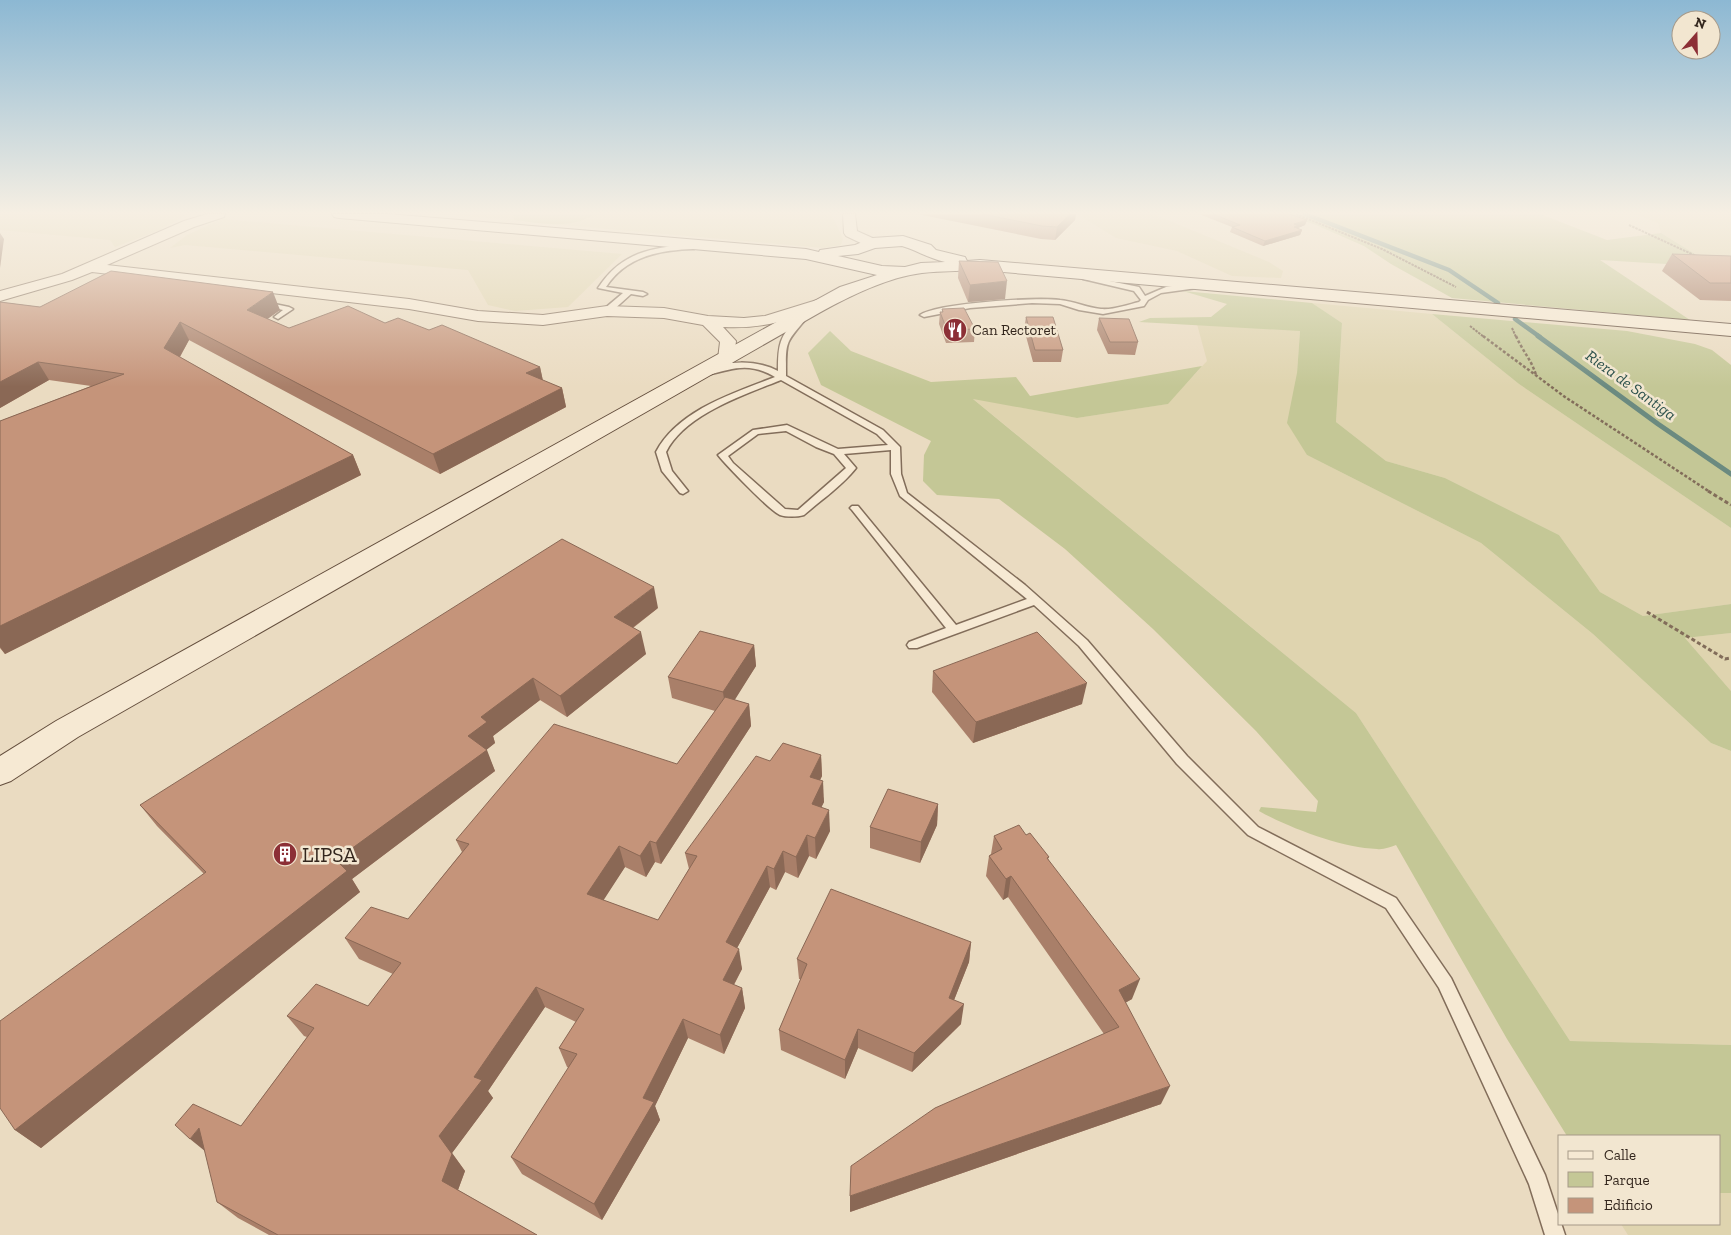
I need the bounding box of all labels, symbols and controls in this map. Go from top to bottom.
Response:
north arrow [1671,10,1721,60]
text: N [1692,13,1709,33]
restaurant icon: Can Rectoret [942,317,968,343]
place label: Can Rectoret [972,321,1057,339]
water label: Riera de Santiga [1582,346,1680,424]
building icon: LIPSA [272,841,298,867]
place label: LIPSA [302,842,357,867]
legend [1558,1135,1721,1225]
text: Calle [1604,1146,1636,1164]
text: Parque [1604,1171,1650,1189]
text: Edificio [1604,1196,1653,1214]

